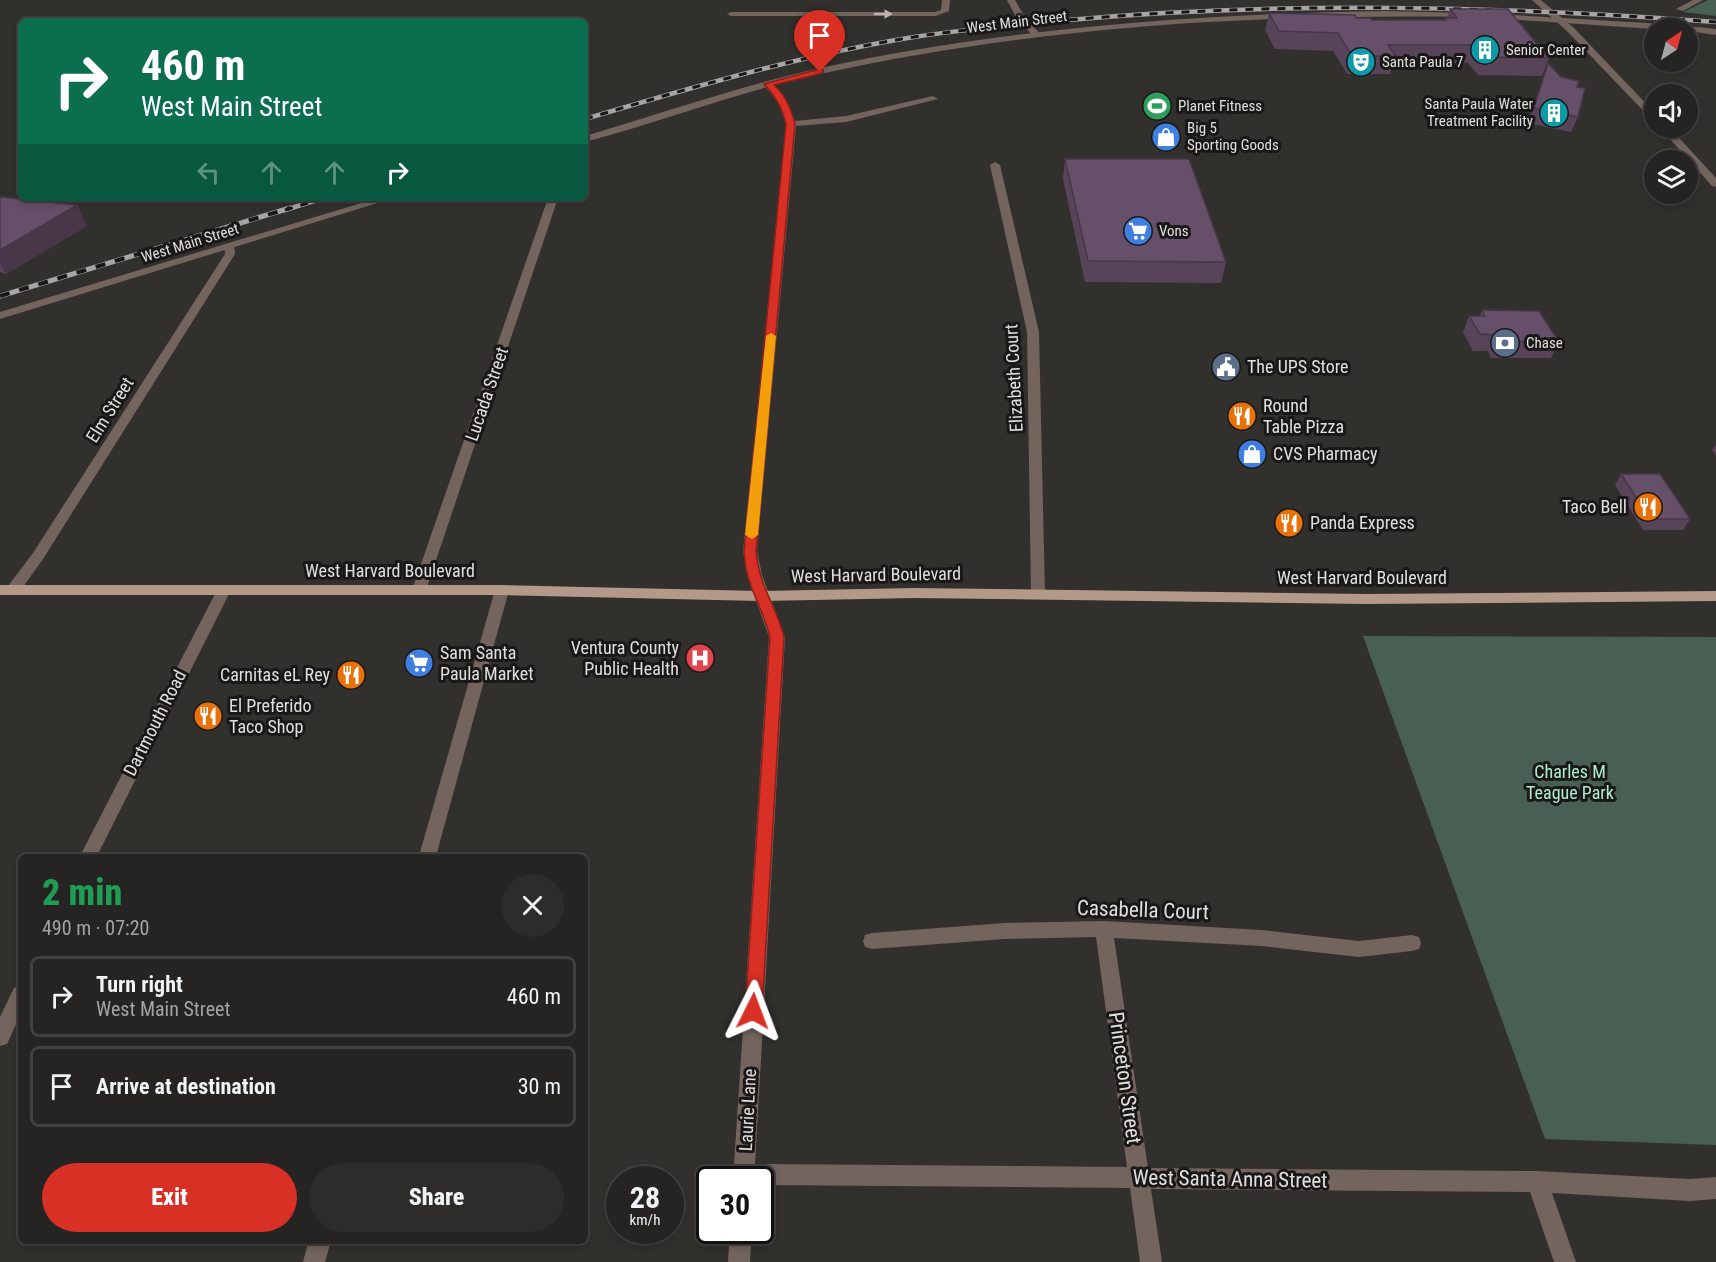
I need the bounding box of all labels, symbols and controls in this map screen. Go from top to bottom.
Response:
street label: West Main Street [966,7,1068,37]
one-way arrow [874,9,893,19]
pin [794,10,845,72]
north arrow [1644,18,1698,72]
map controls [1644,18,1698,204]
icon: arrive [803,19,836,52]
building icon: Senior Center [1469,34,1501,66]
text: 460 m [141,41,246,90]
place label: Senior Center [1506,41,1586,59]
icon: right [42,42,120,120]
theatre icon: Santa Paula 7 [1345,46,1377,78]
place label: Santa Paula 7 [1382,53,1463,71]
button: sound [1644,84,1698,138]
sports icon: Planet Fitness [1141,90,1173,122]
text: West Main Street [141,91,322,123]
place label: Santa Paula Water Treatment Facility [1425,95,1533,130]
place label: Planet Fitness [1178,97,1262,115]
building icon: Santa Paula Water Treatment Facility [1538,97,1570,129]
place label: Big 5 Sporting Goods [1187,119,1279,154]
shop icon: Big 5 Sporting Goods [1150,121,1182,153]
button: layers [1644,150,1698,204]
icon: left [192,156,225,189]
icon: ahead [255,156,288,189]
icon: ahead [318,156,351,189]
icon: right [381,156,414,189]
supermarket icon: Vons [1122,215,1154,247]
street label: West Main Street [139,220,241,266]
place label: Vons [1159,222,1189,240]
street label: Elizabeth Court [1000,323,1027,433]
bank icon: Chase [1489,327,1521,359]
place label: Chase [1526,334,1563,352]
street label: Lucada Street [461,344,512,443]
public building icon: The UPS Store [1210,351,1242,383]
place label: The UPS Store [1247,356,1348,377]
street label: Elm Street [81,373,138,446]
place label: Round Table Pizza [1263,395,1344,437]
restaurant icon: Round Table Pizza [1226,400,1258,432]
shop icon: CVS Pharmacy [1236,438,1268,470]
place label: CVS Pharmacy [1273,443,1378,464]
restaurant icon: Taco Bell [1632,491,1664,523]
place label: Taco Bell [1562,496,1627,517]
restaurant icon: Panda Express [1273,507,1305,539]
place label: Panda Express [1310,512,1415,533]
street label: West Harvard Boulevard [305,560,475,581]
street label: West Harvard Boulevard [791,563,961,586]
street label: West Harvard Boulevard [1277,567,1447,588]
place label: Ventura County Public Health [571,637,679,679]
place label: Sam Santa Paula Market [440,642,534,684]
hospital icon: Ventura County Public Health [684,642,716,674]
supermarket icon: Sam Santa Paula Market [403,647,435,679]
restaurant icon: Carnitas eL Rey [335,659,367,691]
place label: Carnitas eL Rey [220,664,331,685]
street label: Dartmouth Road [119,666,190,779]
place label: El Preferido Taco Shop [229,695,311,737]
restaurant icon: El Preferido Taco Shop [192,700,224,732]
park label: Charles M Teague Park [1526,761,1614,803]
text: 2 min [42,872,122,914]
button: close [501,874,564,937]
street label: Casabella Court [1077,896,1209,924]
text: 490 m · 07:20 [42,916,149,940]
text: Turn right [96,972,183,997]
position arrow [721,979,785,1043]
icon: right [45,980,78,1013]
text: 460 m [507,984,561,1009]
text: West Main Street [96,997,230,1021]
street label: Princeton Street [1104,1010,1146,1146]
street label: Laurie Lane [735,1068,760,1152]
icon: arrive [45,1070,78,1103]
text: Arrive at destination [96,1074,276,1099]
text: 30 m [518,1074,561,1099]
button: Exit [42,1163,297,1232]
button: Share [309,1163,564,1232]
street label: West Santa Anna Street [1132,1165,1328,1193]
speed limit sign: 30 [696,1166,774,1244]
text: 28 [630,1180,660,1215]
text: km/h [630,1211,660,1229]

